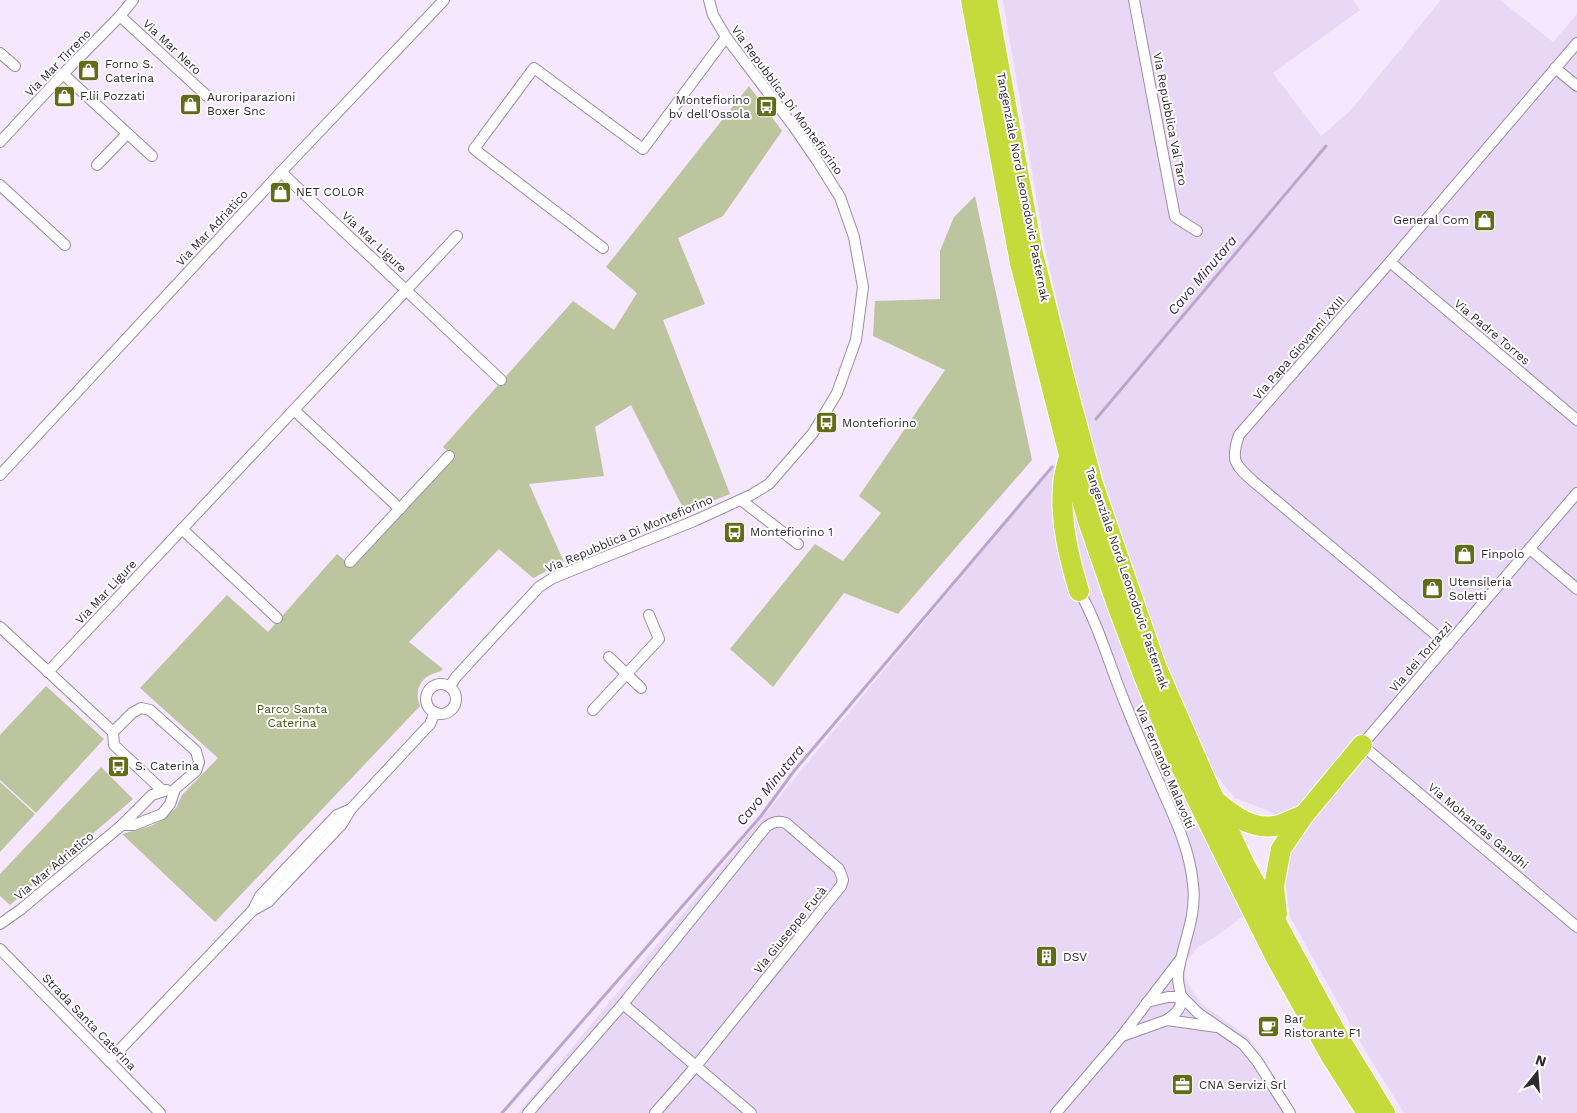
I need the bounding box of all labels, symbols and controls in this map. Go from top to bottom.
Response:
street label: Via Mar Nero [140,16,204,78]
street label: Via Repubblica Di Montefiorino [728,23,846,177]
street label: Via Mar Tirreno [22,26,94,100]
street label: Via Repubblica Val Taro [1150,51,1190,187]
place label: Forno S. Caterina [105,57,154,85]
shop icon: Forno S. Caterina [77,59,101,83]
street label: Tangenziale Nord Leonodovic Pasternak [994,71,1052,303]
shop icon: F.lii Pozzati [52,84,76,108]
place label: F.lii Pozzati [80,89,145,103]
place label: Auroriparazioni Boxer Snc [207,90,295,118]
shop icon: Auroriparazioni Boxer Snc [179,92,203,116]
place label: Montefiorino bv dell'Ossola [669,93,750,121]
bus stop icon: Montefiorino bv dell'Ossola [754,95,778,119]
shop icon: NET COLOR [268,180,292,204]
place label: NET COLOR [296,185,365,199]
street label: Via Mar Adriatico [173,187,251,269]
shop icon: General Com [1473,208,1497,232]
street label: Via Mar Ligure [339,209,409,275]
place label: General Com [1393,213,1469,227]
water label: Cavo Minutara [1164,232,1240,318]
street label: Via Papa Giovanni XXIII [1250,293,1348,403]
street label: Via Padre Torres [1451,296,1533,368]
bus stop icon: Montefiorino [814,411,838,435]
place label: Montefiorino [842,416,916,430]
street label: Tangenziale Nord Leonodovic Pasternak [1082,465,1172,691]
street label: Via Repubblica Di Montefiorino [543,492,715,576]
bus stop icon: Montefiorino 1 [722,520,746,544]
place label: Montefiorino 1 [750,525,833,539]
shop icon: Finpolo [1453,542,1477,566]
place label: Finpolo [1481,547,1525,561]
street label: Via Mar Ligure [73,557,139,627]
place label: Utensileria Soletti [1449,575,1512,603]
shop icon: Utensileria Soletti [1421,577,1445,601]
street label: Via dei Torrazzi [1387,619,1455,695]
park label: Parco Santa Caterina [257,702,327,730]
street label: Via Fernando Malavolti [1133,703,1197,831]
water label: Cavo Minutara [733,741,807,828]
bus stop icon: S. Caterina [107,754,131,778]
place label: S. Caterina [135,759,199,773]
street label: Via Mohandas Gandhi [1425,780,1531,872]
street label: Via Mar Adriatico [12,829,96,903]
street label: Via Giuseppe Fucà [751,884,830,976]
building icon: DSV [1035,945,1059,969]
place label: DSV [1063,950,1087,964]
street label: Strada Santa Caterina [39,971,139,1073]
place label: Bar Ristorante F1 [1284,1012,1361,1040]
cafe icon: Bar Ristorante F1 [1256,1014,1280,1038]
north arrow [1512,1048,1562,1098]
text: N [1534,1051,1548,1070]
office icon: CNA Servizi Srl [1171,1073,1195,1097]
place label: CNA Servizi Srl [1199,1078,1287,1092]

